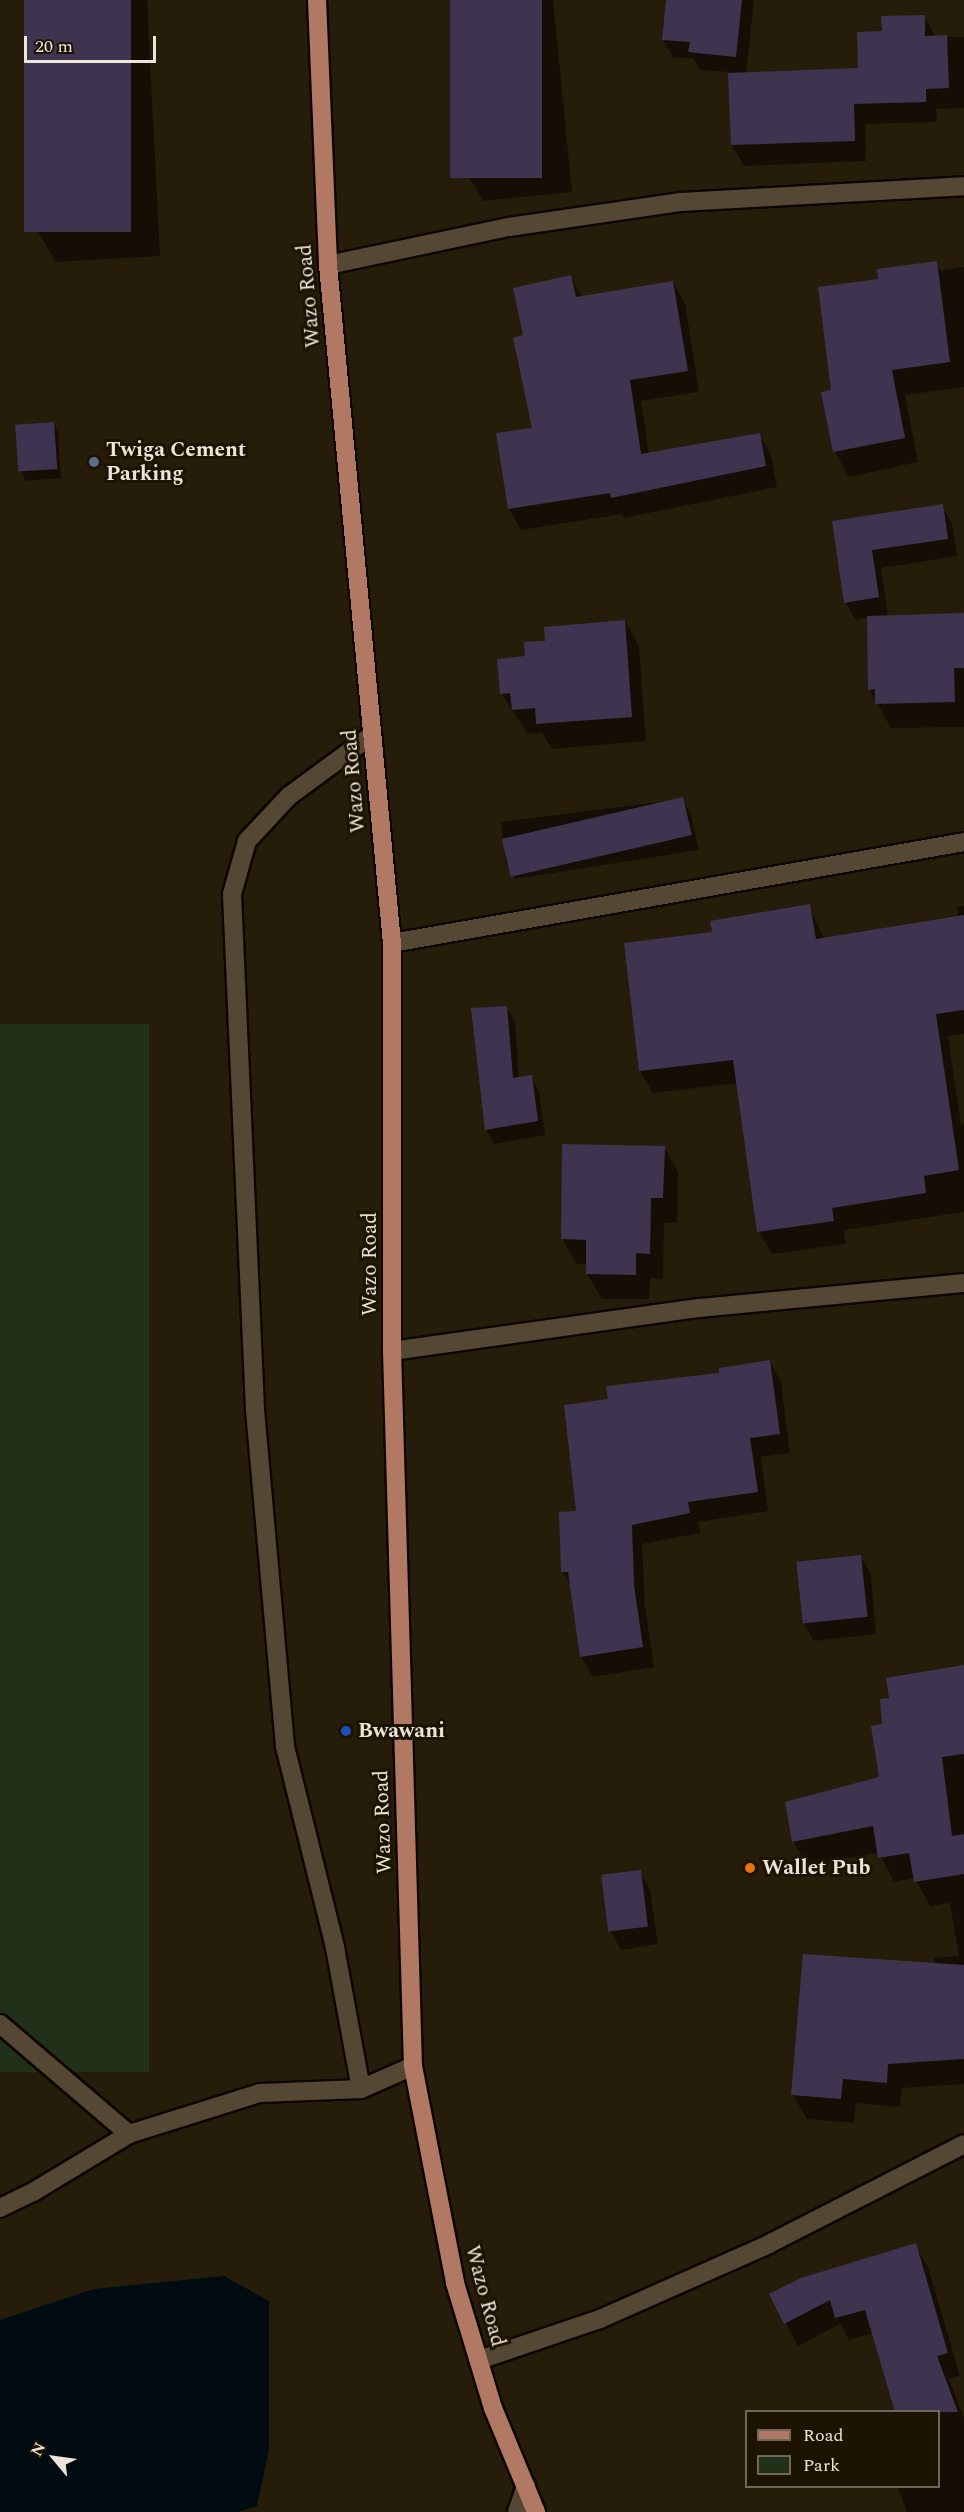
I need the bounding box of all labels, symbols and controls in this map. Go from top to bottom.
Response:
scale bar [27,24,159,62]
text: 20 m [35,33,73,60]
street label: Wazo Road [292,243,326,349]
place label: Twiga Cement Parking [106,437,246,487]
marker: Twiga Cement Parking [87,455,101,469]
street label: Wazo Road [337,728,371,834]
street label: Wazo Road [357,1212,383,1316]
place label: Bwawani [358,1718,445,1744]
marker: Bwawani [339,1724,353,1738]
street label: Wazo Road [369,1770,397,1874]
place label: Wallet Pub [762,1855,870,1881]
marker: Wallet Pub [743,1861,757,1875]
street label: Wazo Road [459,2242,511,2350]
legend [745,2410,940,2488]
text: Road [803,2422,844,2449]
north arrow [24,2428,84,2488]
text: N [25,2438,52,2461]
text: Park [803,2452,840,2479]

